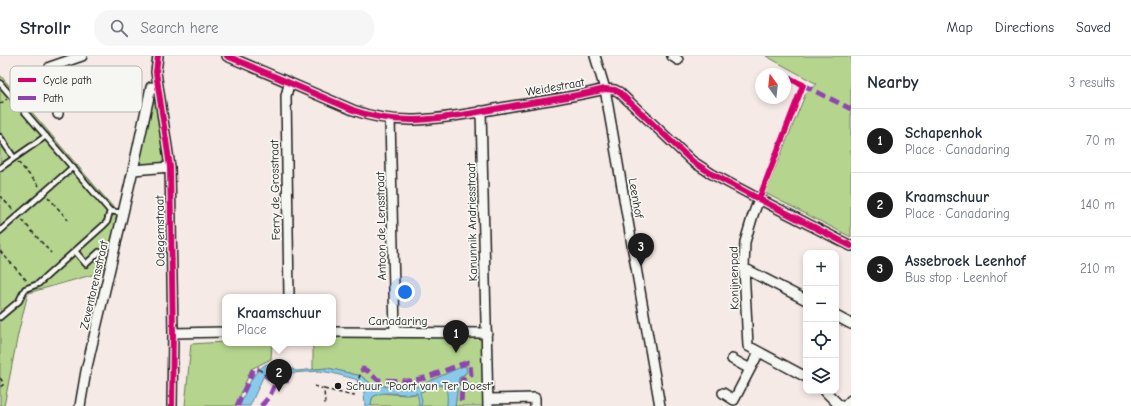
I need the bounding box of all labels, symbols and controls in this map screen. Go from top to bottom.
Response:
search box [94,10,374,46]
text: Strollr [20,17,70,39]
icon: search [108,17,130,39]
text: Search here [140,19,219,37]
text: Map [946,19,973,36]
text: Directions [995,19,1054,36]
text: Saved [1076,19,1111,36]
legend [10,66,142,112]
north arrow [755,68,791,104]
text: Nearby [867,73,918,92]
text: Cycle path [43,74,92,87]
street label: Weidestraat [524,75,586,99]
text: 3 results [1069,75,1115,90]
text: Path [43,92,64,105]
text: Schapenhok [905,124,982,142]
text: 1 [877,133,883,148]
text: 70 m [1086,133,1115,148]
street label: Ferry de Grosstraat [267,139,283,240]
text: Place · Canadaring [905,142,1010,157]
street label: Kanunnik Andriesstraat [464,162,480,281]
street label: Antoon de Lensstraat [373,171,389,280]
street label: Leenhof [626,177,647,220]
text: Kraamschuur [905,188,989,206]
street label: Odegemstraat [152,195,168,267]
text: 2 [877,197,883,212]
text: 140 m [1081,197,1115,212]
text: Place · Canadaring [905,206,1010,221]
pin: 3 [628,233,654,266]
street label: Zeventorensstraat [77,239,111,331]
street label: Konijnenpad [726,246,742,310]
map controls [803,250,839,394]
button: + [803,250,839,286]
text: Assebroek Leenhof [905,252,1026,270]
text: 3 [877,261,883,276]
text: 210 m [1080,261,1115,276]
text: Bus stop · Leenhof [905,270,1007,285]
your location [395,282,415,302]
button: − [803,286,839,322]
popup [222,294,336,346]
text: Kraamschuur [237,304,321,322]
street label: Canadaring [368,314,428,328]
pin: 1 [443,320,469,353]
text: Place [237,322,267,337]
button: locate [803,322,839,358]
button: layers [803,358,839,394]
pin: 2 [266,359,292,392]
place label: Schuur "Poort van Ter Doest" [346,379,494,393]
marker: Schuur "Poort van Ter Doest" [333,381,343,391]

